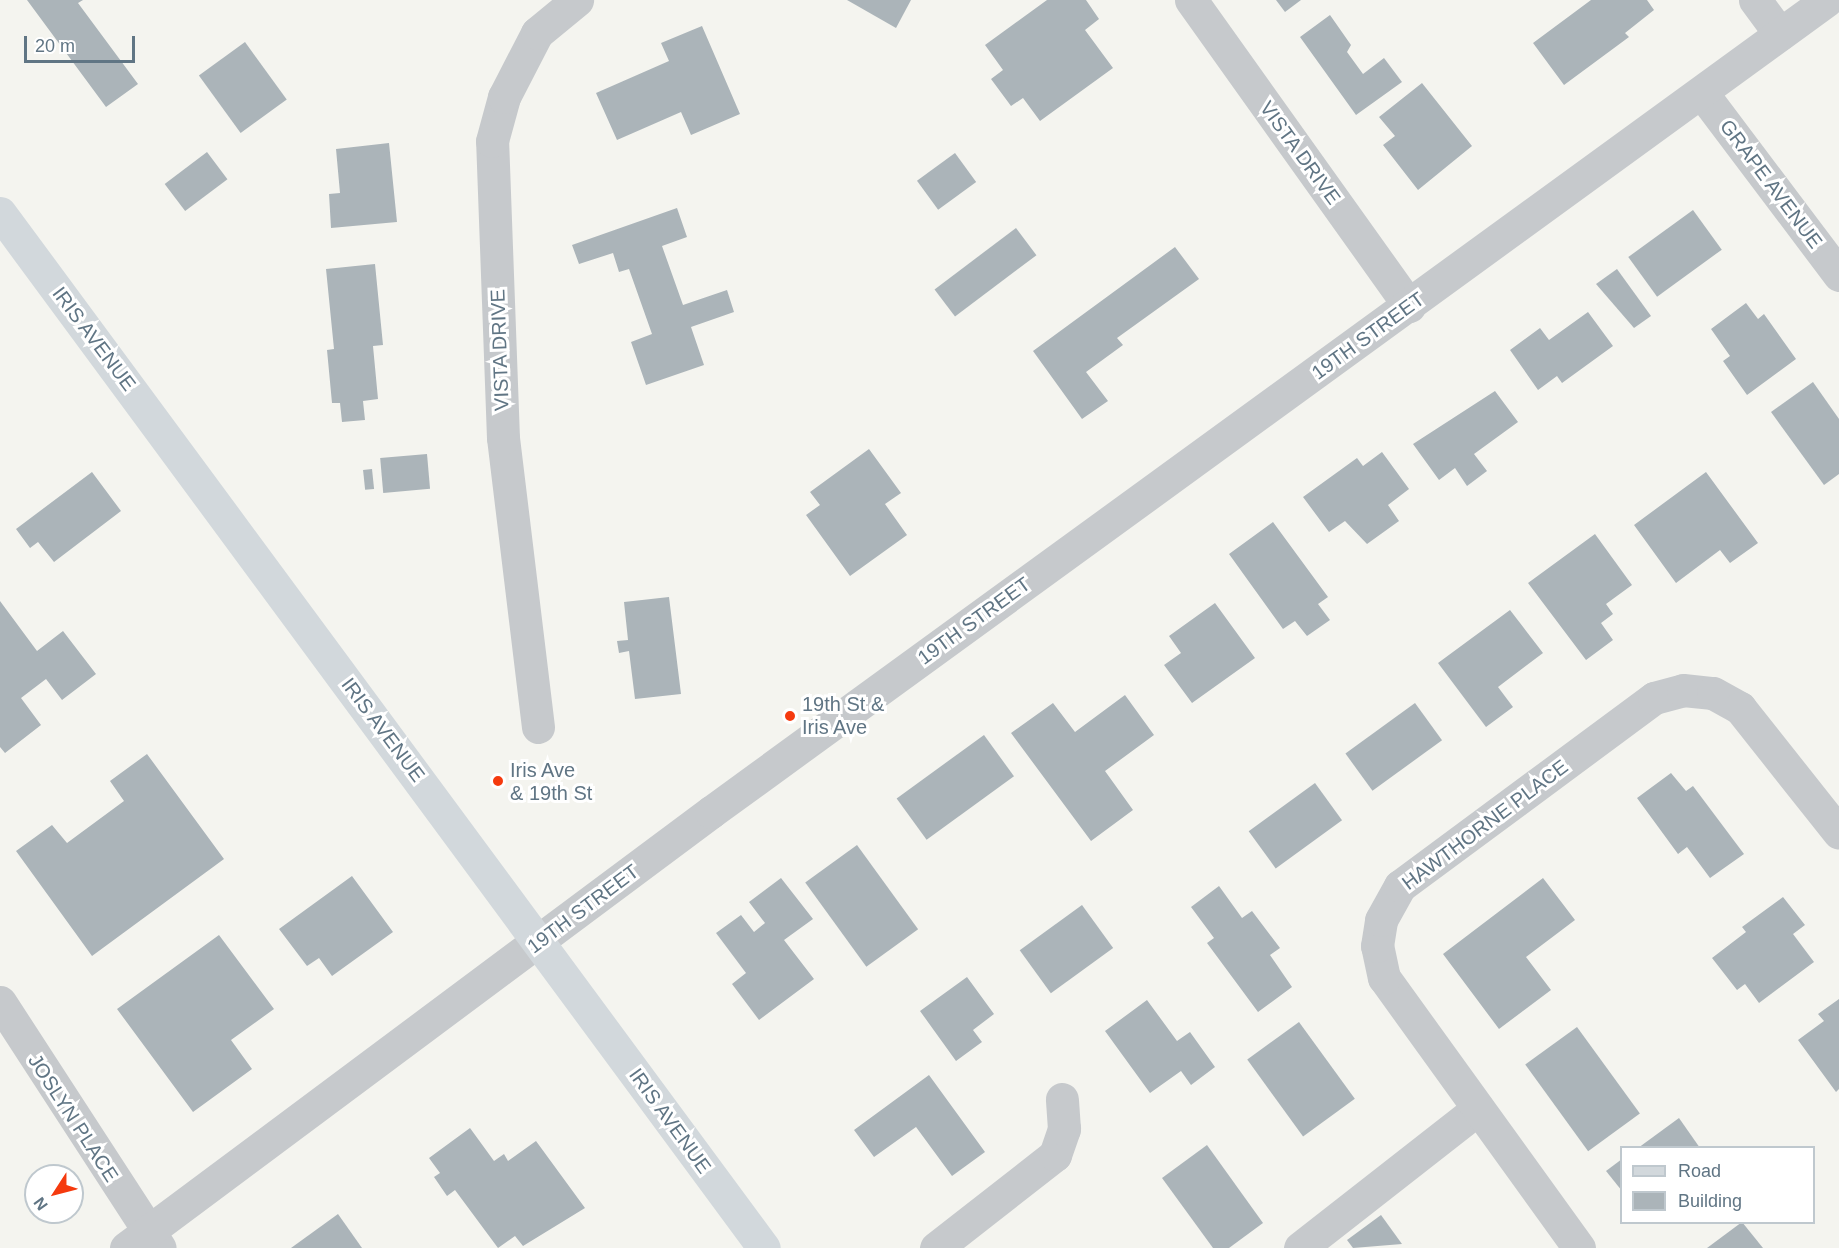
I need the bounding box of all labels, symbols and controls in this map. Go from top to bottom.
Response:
scale bar [27,24,138,62]
text: 20 m [35,36,75,56]
street label: VISTA DRIVE [1254,96,1346,210]
street label: GRAPE AVENUE [1714,114,1828,254]
street label: IRIS AVENUE [47,282,141,396]
street label: 19TH STREET [1307,287,1429,385]
street label: VISTA DRIVE [486,288,514,412]
street label: 19TH STREET [913,572,1035,670]
street label: IRIS AVENUE [336,673,430,787]
place label: 19th St & Iris Ave [802,692,884,739]
marker: 19th St & Iris Ave [783,709,797,723]
street label: HAWTHORNE PLACE [1397,755,1573,895]
place label: Iris Ave & 19th St [510,758,592,805]
marker: Iris Ave & 19th St [491,774,505,788]
street label: 19TH STREET [523,859,643,959]
street label: JOSLYN PLACE [23,1050,123,1186]
street label: IRIS AVENUE [623,1063,717,1179]
legend [1620,1146,1815,1224]
text: Road [1678,1161,1721,1181]
north arrow [24,1164,84,1224]
text: Building [1678,1191,1742,1211]
text: N [30,1194,51,1213]

